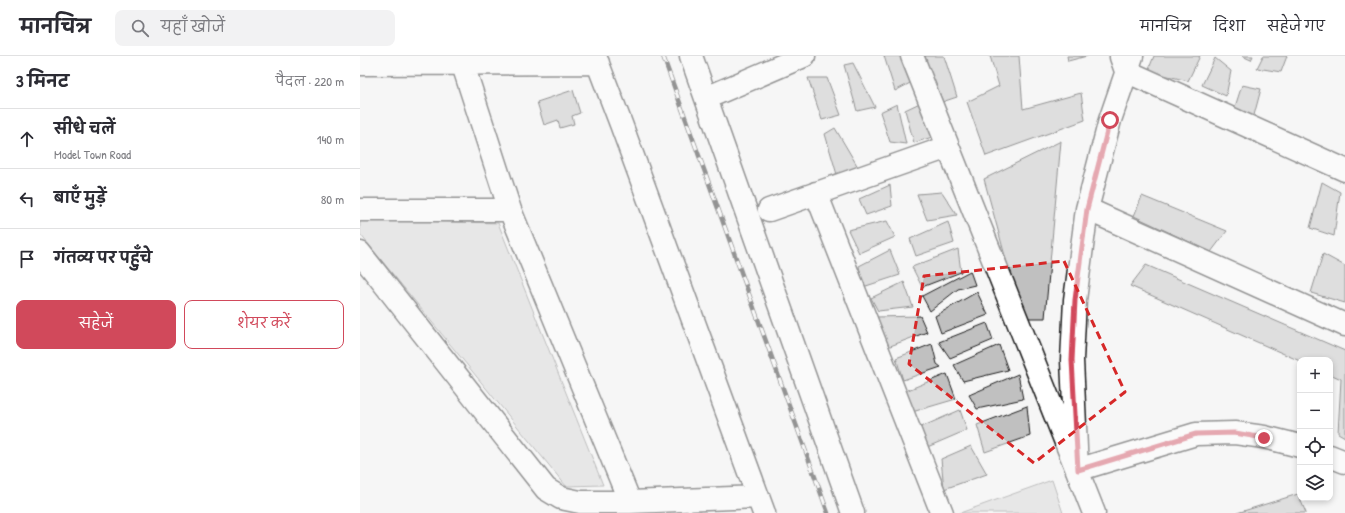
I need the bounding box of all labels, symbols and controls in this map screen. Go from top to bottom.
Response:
search box [115,10,395,46]
text: मानचित्र [20,13,91,39]
text: यहाँ खोजें [161,16,225,37]
text: मानचित्र [1140,16,1191,35]
text: दिशा [1213,16,1245,35]
text: सहेजे गए [1267,16,1325,35]
icon: search [129,17,151,39]
text: 3 मिनट [16,69,69,92]
text: पैदल · 220 m [276,72,344,90]
route start [1101,111,1119,129]
text: सीधे चलें [54,118,115,139]
icon: ahead [16,128,38,150]
text: 140 m [317,130,344,148]
text: Model Town Road [54,145,131,163]
text: बाएँ मुड़ें [54,187,106,208]
icon: left [16,188,38,210]
text: 80 m [321,190,344,208]
text: गंतव्य पर पहुँचे [54,247,152,268]
icon: arrive [16,248,38,270]
button: सहेजें [16,300,176,349]
button: शेयर करें [184,300,344,349]
map controls [1297,357,1333,501]
button: + [1297,357,1333,393]
button: − [1297,393,1333,429]
route end [1255,429,1273,447]
button: locate [1297,429,1333,465]
button: layers [1297,465,1333,501]

